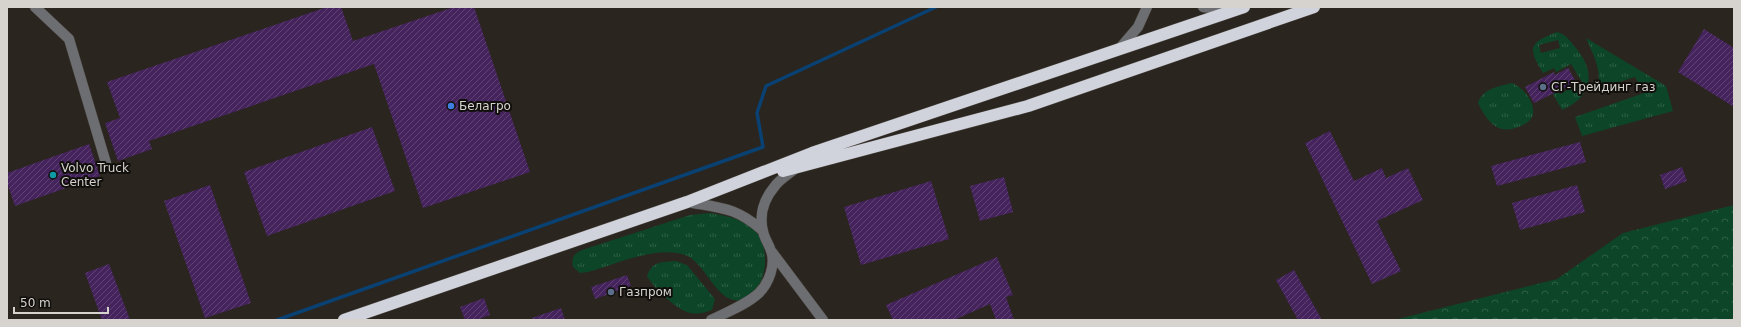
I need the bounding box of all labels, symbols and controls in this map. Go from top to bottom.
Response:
place label: СГ-Трейдинг газ [1551,80,1655,94]
marker: СГ-Трейдинг газ [1538,82,1548,92]
place label: Белагро [459,99,511,113]
marker: Белагро [446,101,456,111]
place label: Volvo Truck Center [61,161,129,189]
marker: Volvo Truck Center [48,170,58,180]
place label: Газпром [619,285,672,299]
marker: Газпром [606,287,616,297]
scale bar [14,289,108,315]
text: 50 m [20,296,51,310]

